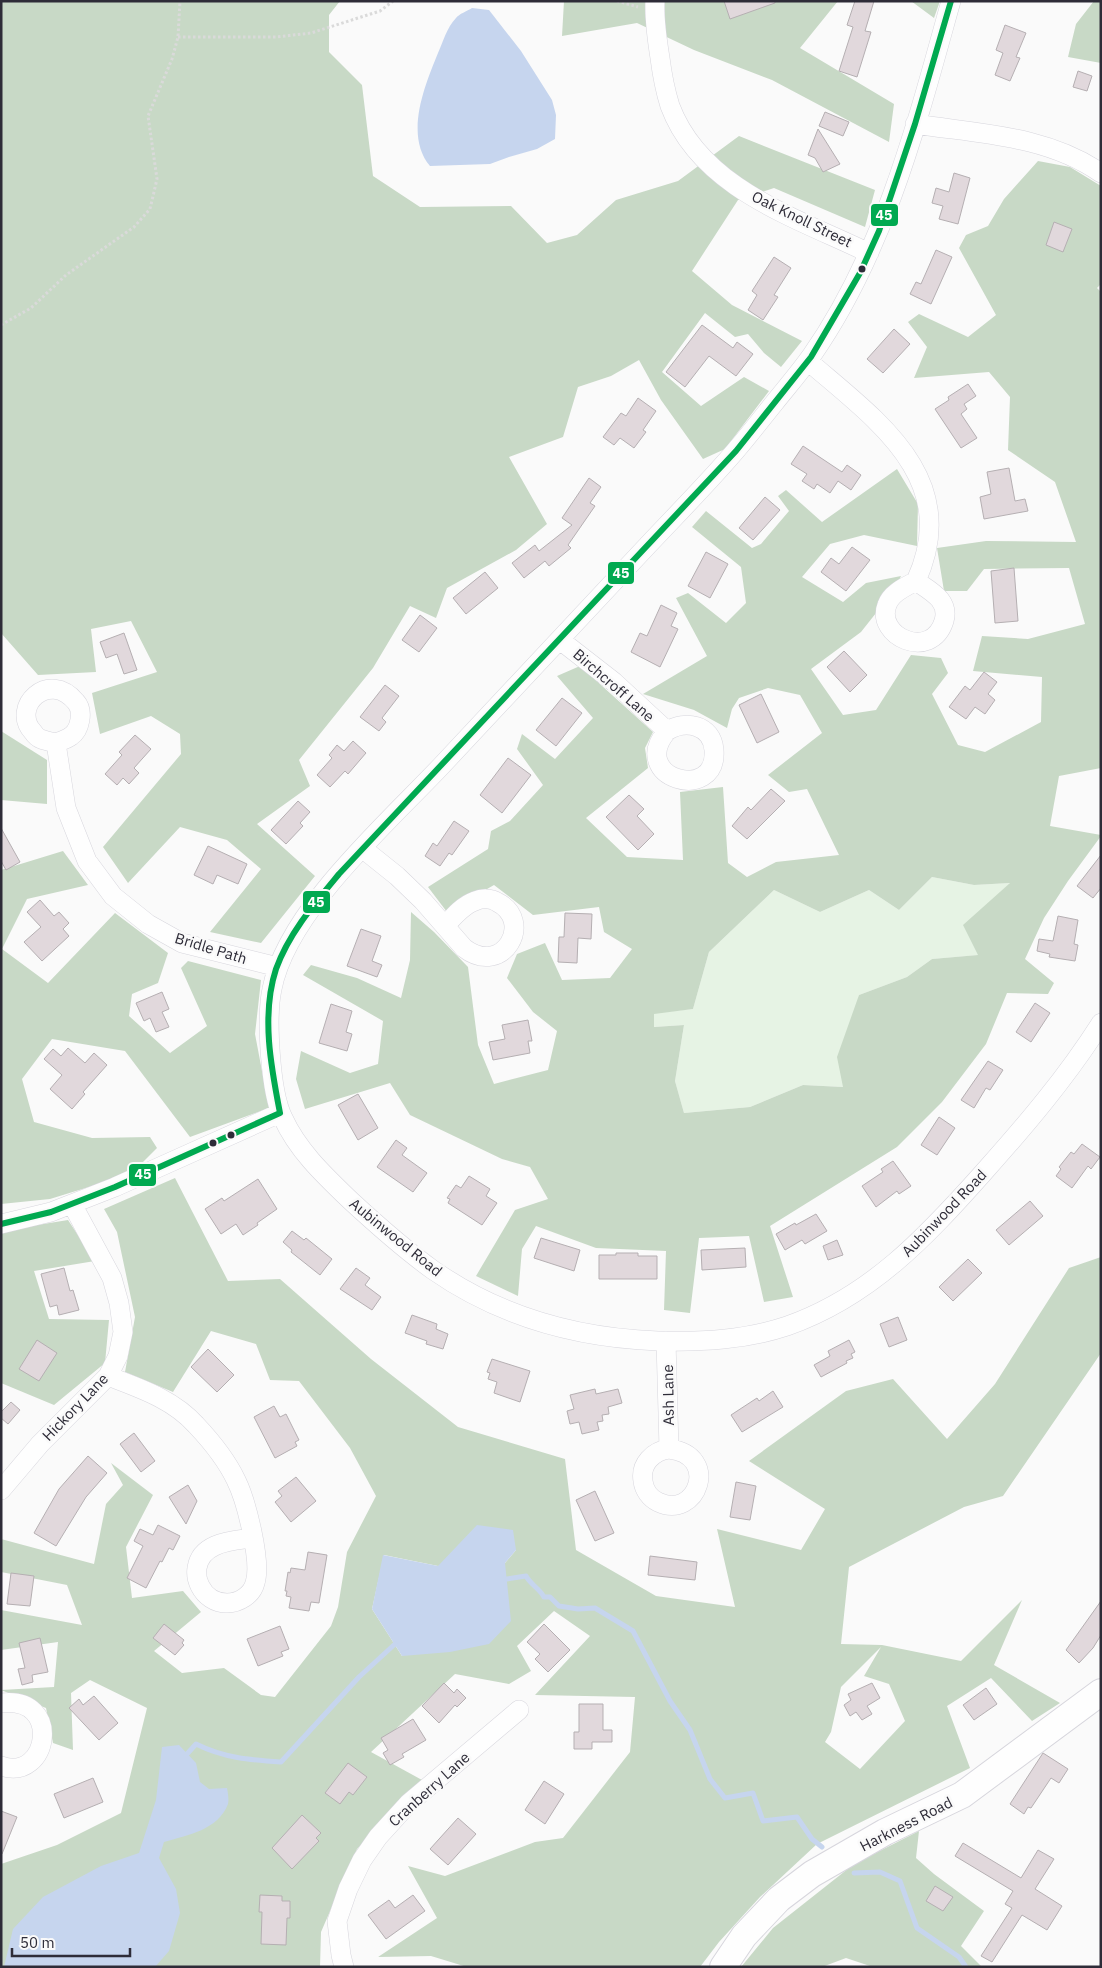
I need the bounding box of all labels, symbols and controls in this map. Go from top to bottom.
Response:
street label: Oak Knoll Street [749,187,855,251]
line badge: 45 [870,203,899,227]
text: 45 [876,206,892,224]
unlabelled marker [857,264,867,274]
line badge: 45 [607,561,635,585]
text: 45 [613,564,629,582]
street label: Birchcroff Lane [569,644,659,726]
line badge: 45 [302,890,331,914]
text: 45 [308,893,324,911]
street label: Bridle Path [173,928,249,968]
unlabelled marker [226,1130,236,1140]
unlabelled marker [208,1138,218,1148]
line badge: 45 [128,1163,157,1187]
text: 45 [135,1165,151,1183]
street label: Aubinwood Road [898,1165,990,1261]
street label: Aubinwood Road [346,1194,446,1280]
street label: Ash Lane [658,1364,678,1426]
street label: Hickory Lane [38,1369,112,1445]
street label: Cranberry Lane [384,1748,474,1830]
street label: Harkness Road [857,1793,955,1855]
scale bar [12,1926,130,1958]
text: 50 m [20,1933,55,1952]

